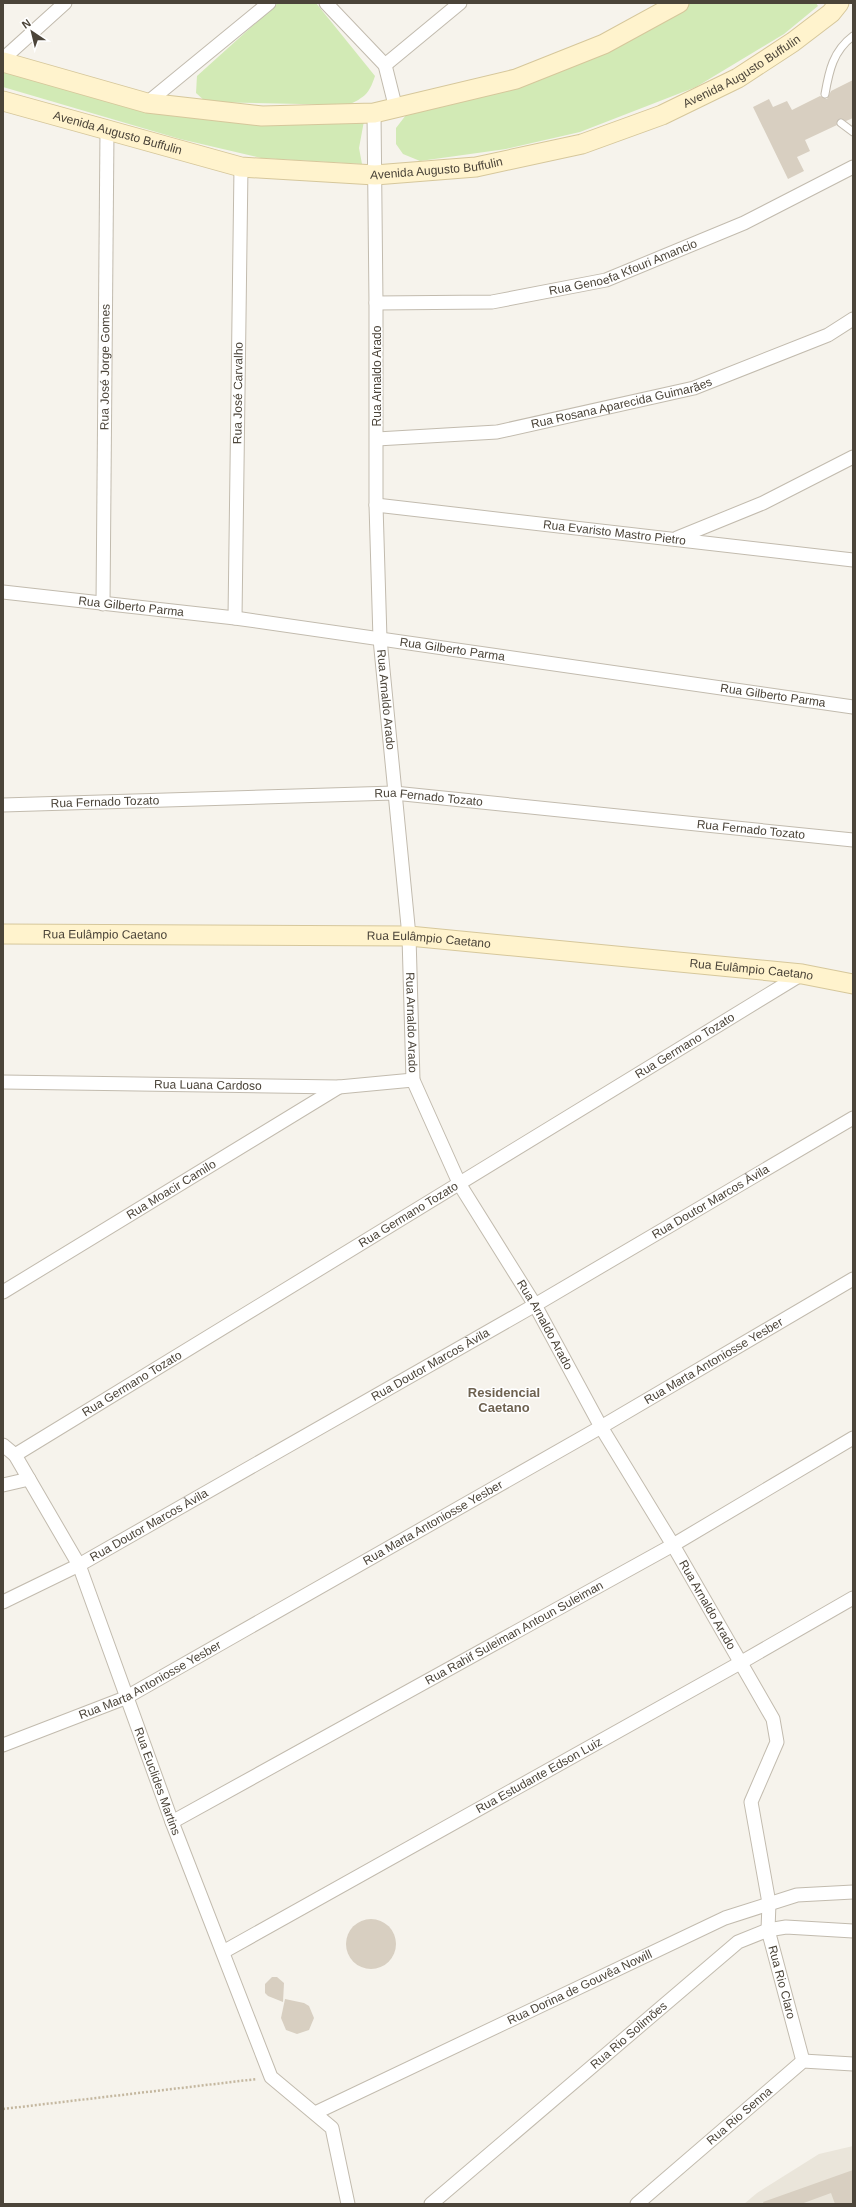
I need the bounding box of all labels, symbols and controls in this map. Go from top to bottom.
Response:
north arrow [12,12,52,52]
text: N [20,17,33,31]
street label: Avenida Augusto Buffulin [681,32,803,111]
street label: Avenida Augusto Buffulin [52,108,184,157]
street label: Avenida Augusto Buffulin [370,154,504,182]
street label: Rua Genoefa Kfouri Amancio [548,236,699,298]
street label: Rua José Jorge Gomes [97,304,113,430]
street label: Rua Arnaldo Arado [370,325,384,426]
street label: Rua José Carvalho [230,342,246,444]
street label: Rua Rosana Aparecida Guimarães [530,375,714,431]
street label: Rua Evaristo Mastro Pietro [542,517,687,548]
street label: Rua Gilberto Parma [78,593,185,619]
street label: Rua Gilberto Parma [399,635,506,664]
street label: Rua Arnaldo Arado [374,649,398,751]
street label: Rua Gilberto Parma [719,681,827,710]
street label: Rua Fernado Tozato [374,786,484,809]
street label: Rua Fernado Tozato [50,793,160,811]
street label: Rua Fernado Tozato [696,817,806,842]
street label: Rua Eulâmpio Caetano [43,927,167,942]
street label: Rua Eulâmpio Caetano [367,929,492,951]
street label: Rua Eulâmpio Caetano [689,956,815,983]
street label: Rua Arnaldo Arado [403,972,420,1073]
street label: Rua Germano Tozato [633,1010,737,1081]
street label: Rua Luana Cardoso [154,1077,262,1093]
street label: Rua Moacir Camilo [124,1157,219,1222]
street label: Rua Doutor Marcos Àvila [649,1162,772,1242]
street label: Rua Germano Tozato [356,1179,461,1250]
street label: Rua Arnaldo Arado [514,1277,576,1372]
street label: Rua Marta Antoniosse Yesber [642,1315,785,1407]
street label: Rua Doutor Marcos Àvila [369,1325,492,1404]
street label: Rua Germano Tozato [80,1348,184,1419]
district label: Residencial Caetano [468,1385,540,1415]
street label: Rua Marta Antoniosse Yesber [361,1477,505,1568]
street label: Rua Doutor Marcos Àvila [87,1486,211,1564]
street label: Rua Arnaldo Arado [676,1558,739,1652]
street label: Rua Rahif Suleiman Antoun Suleiman [423,1578,606,1688]
street label: Rua Marta Antoniosse Yesber [77,1638,224,1722]
street label: Rua Euclides Martins [131,1726,183,1837]
street label: Rua Estudante Edson Luiz [473,1735,605,1816]
street label: Rua Rio Claro [765,1944,799,2021]
street label: Rua Dorina de Gouvêa Nowill [505,1947,654,2027]
street label: Rua Rio Solimões [588,1999,670,2072]
street label: Rua Rio Senna [704,2084,775,2148]

